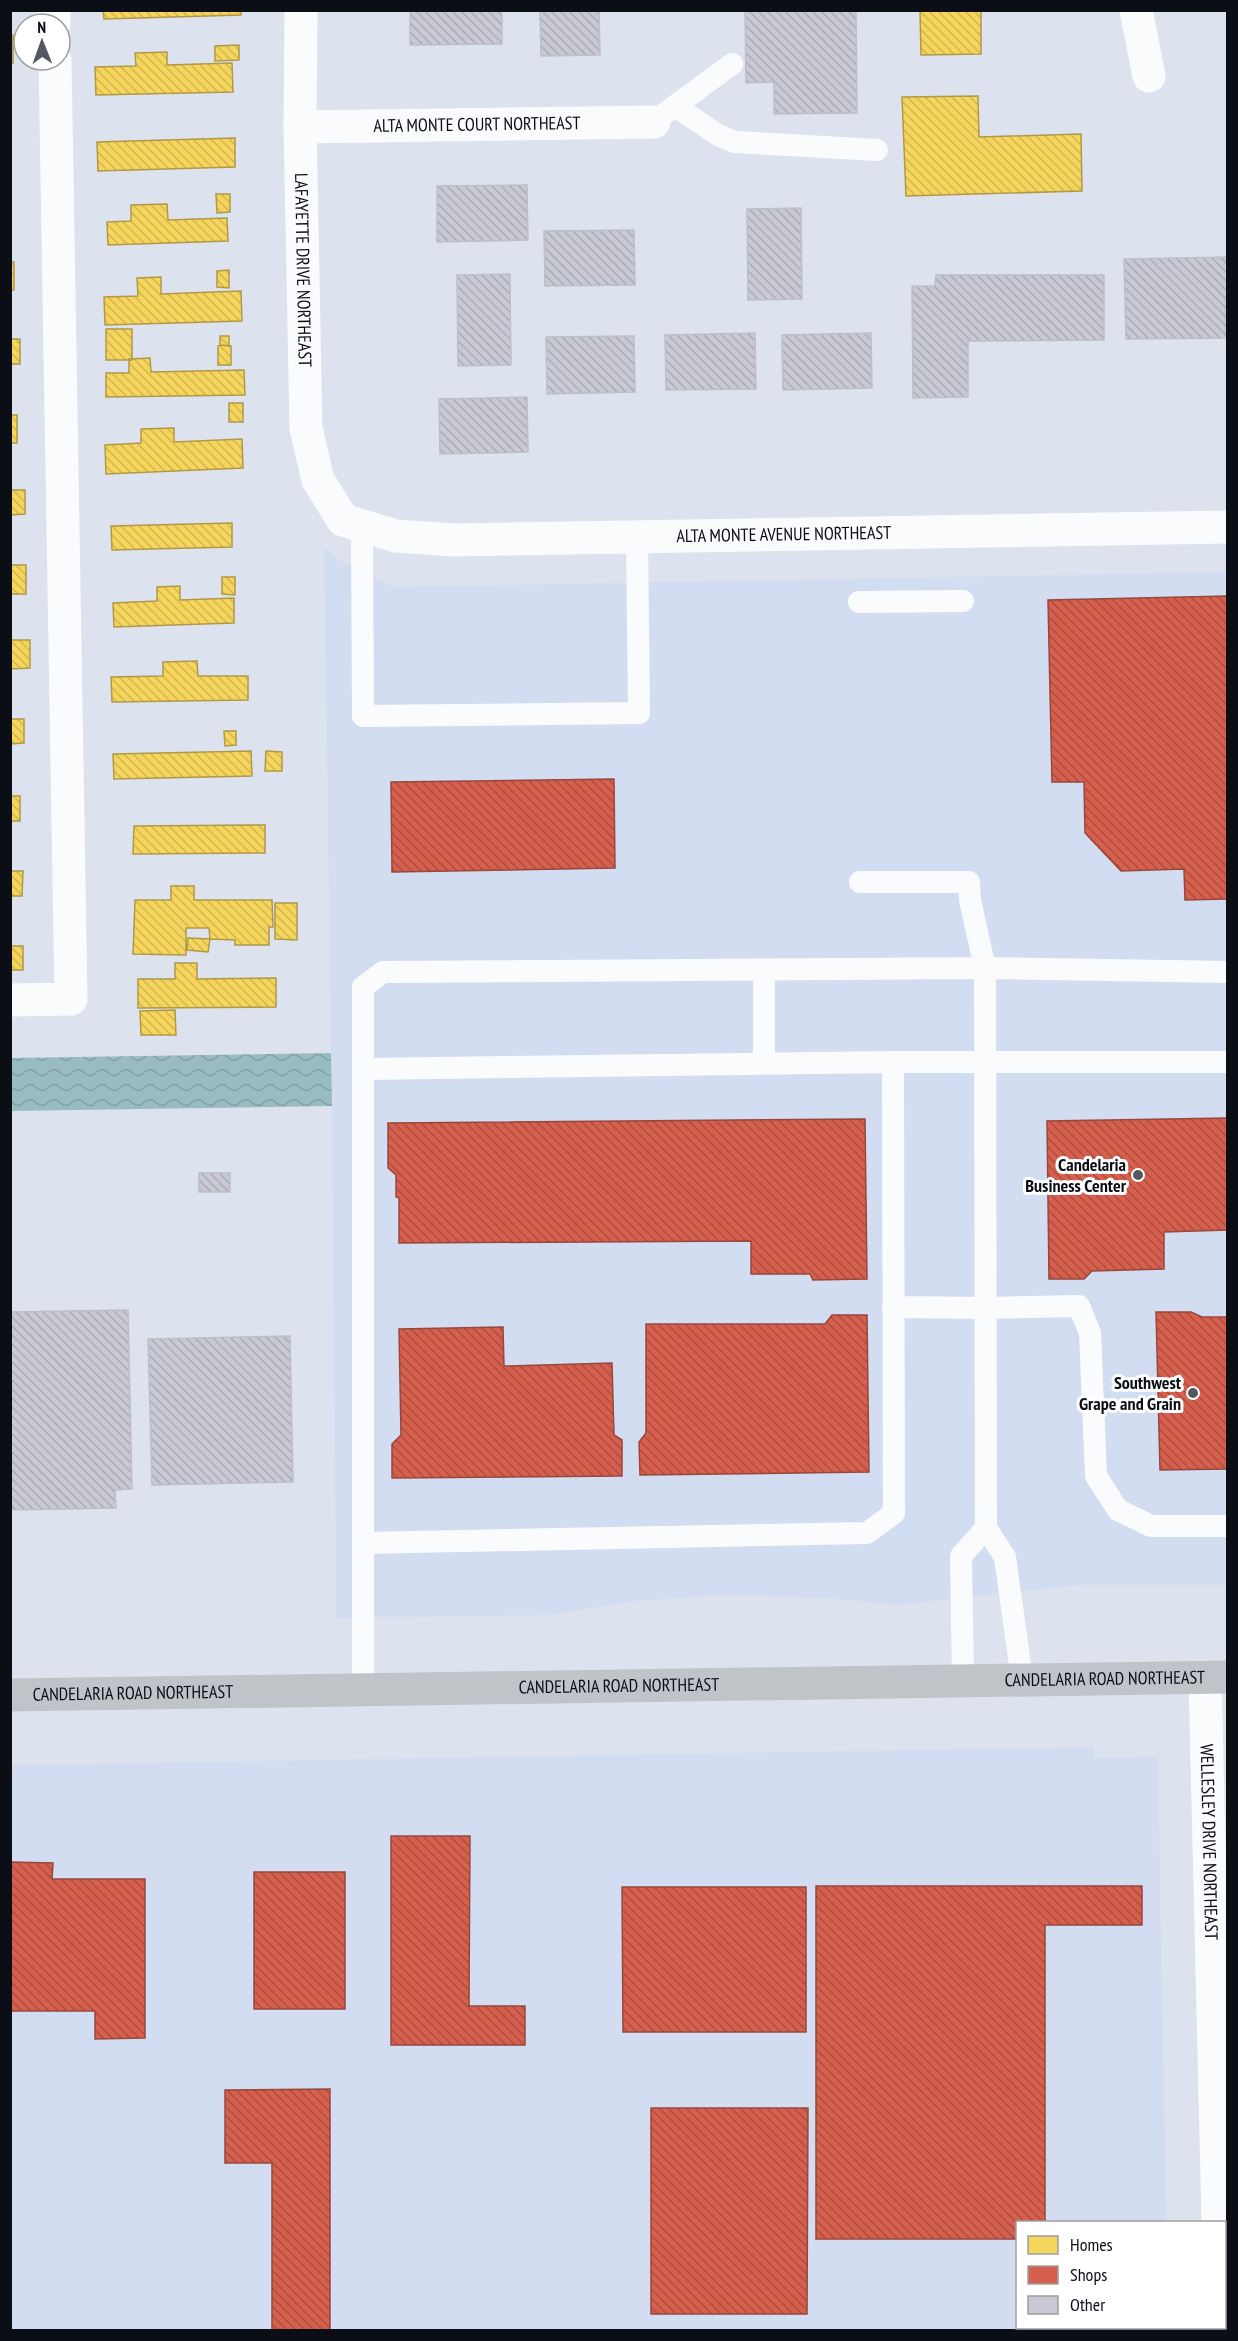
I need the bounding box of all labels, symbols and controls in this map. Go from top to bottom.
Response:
north arrow [12,12,72,72]
text: N [37,17,46,37]
street label: ALTA MONTE COURT NORTHEAST [373,111,581,137]
street label: LAFAYETTE DRIVE NORTHEAST [290,173,317,367]
street label: ALTA MONTE AVENUE NORTHEAST [676,521,891,547]
place label: Candelaria Business Center [1025,1153,1127,1197]
marker: Candelaria Business Center [1131,1168,1145,1182]
place label: Southwest Grape and Grain [1079,1371,1182,1415]
marker: Southwest Grape and Grain [1186,1386,1200,1400]
street label: CANDELARIA ROAD NORTHEAST [1005,1665,1205,1691]
street label: CANDELARIA ROAD NORTHEAST [519,1673,719,1698]
street label: CANDELARIA ROAD NORTHEAST [33,1680,233,1706]
street label: WELLESLEY DRIVE NORTHEAST [1196,1743,1223,1940]
legend [1016,2221,1226,2329]
text: Homes [1070,2233,1113,2256]
text: Shops [1070,2263,1107,2286]
text: Other [1070,2293,1105,2316]

